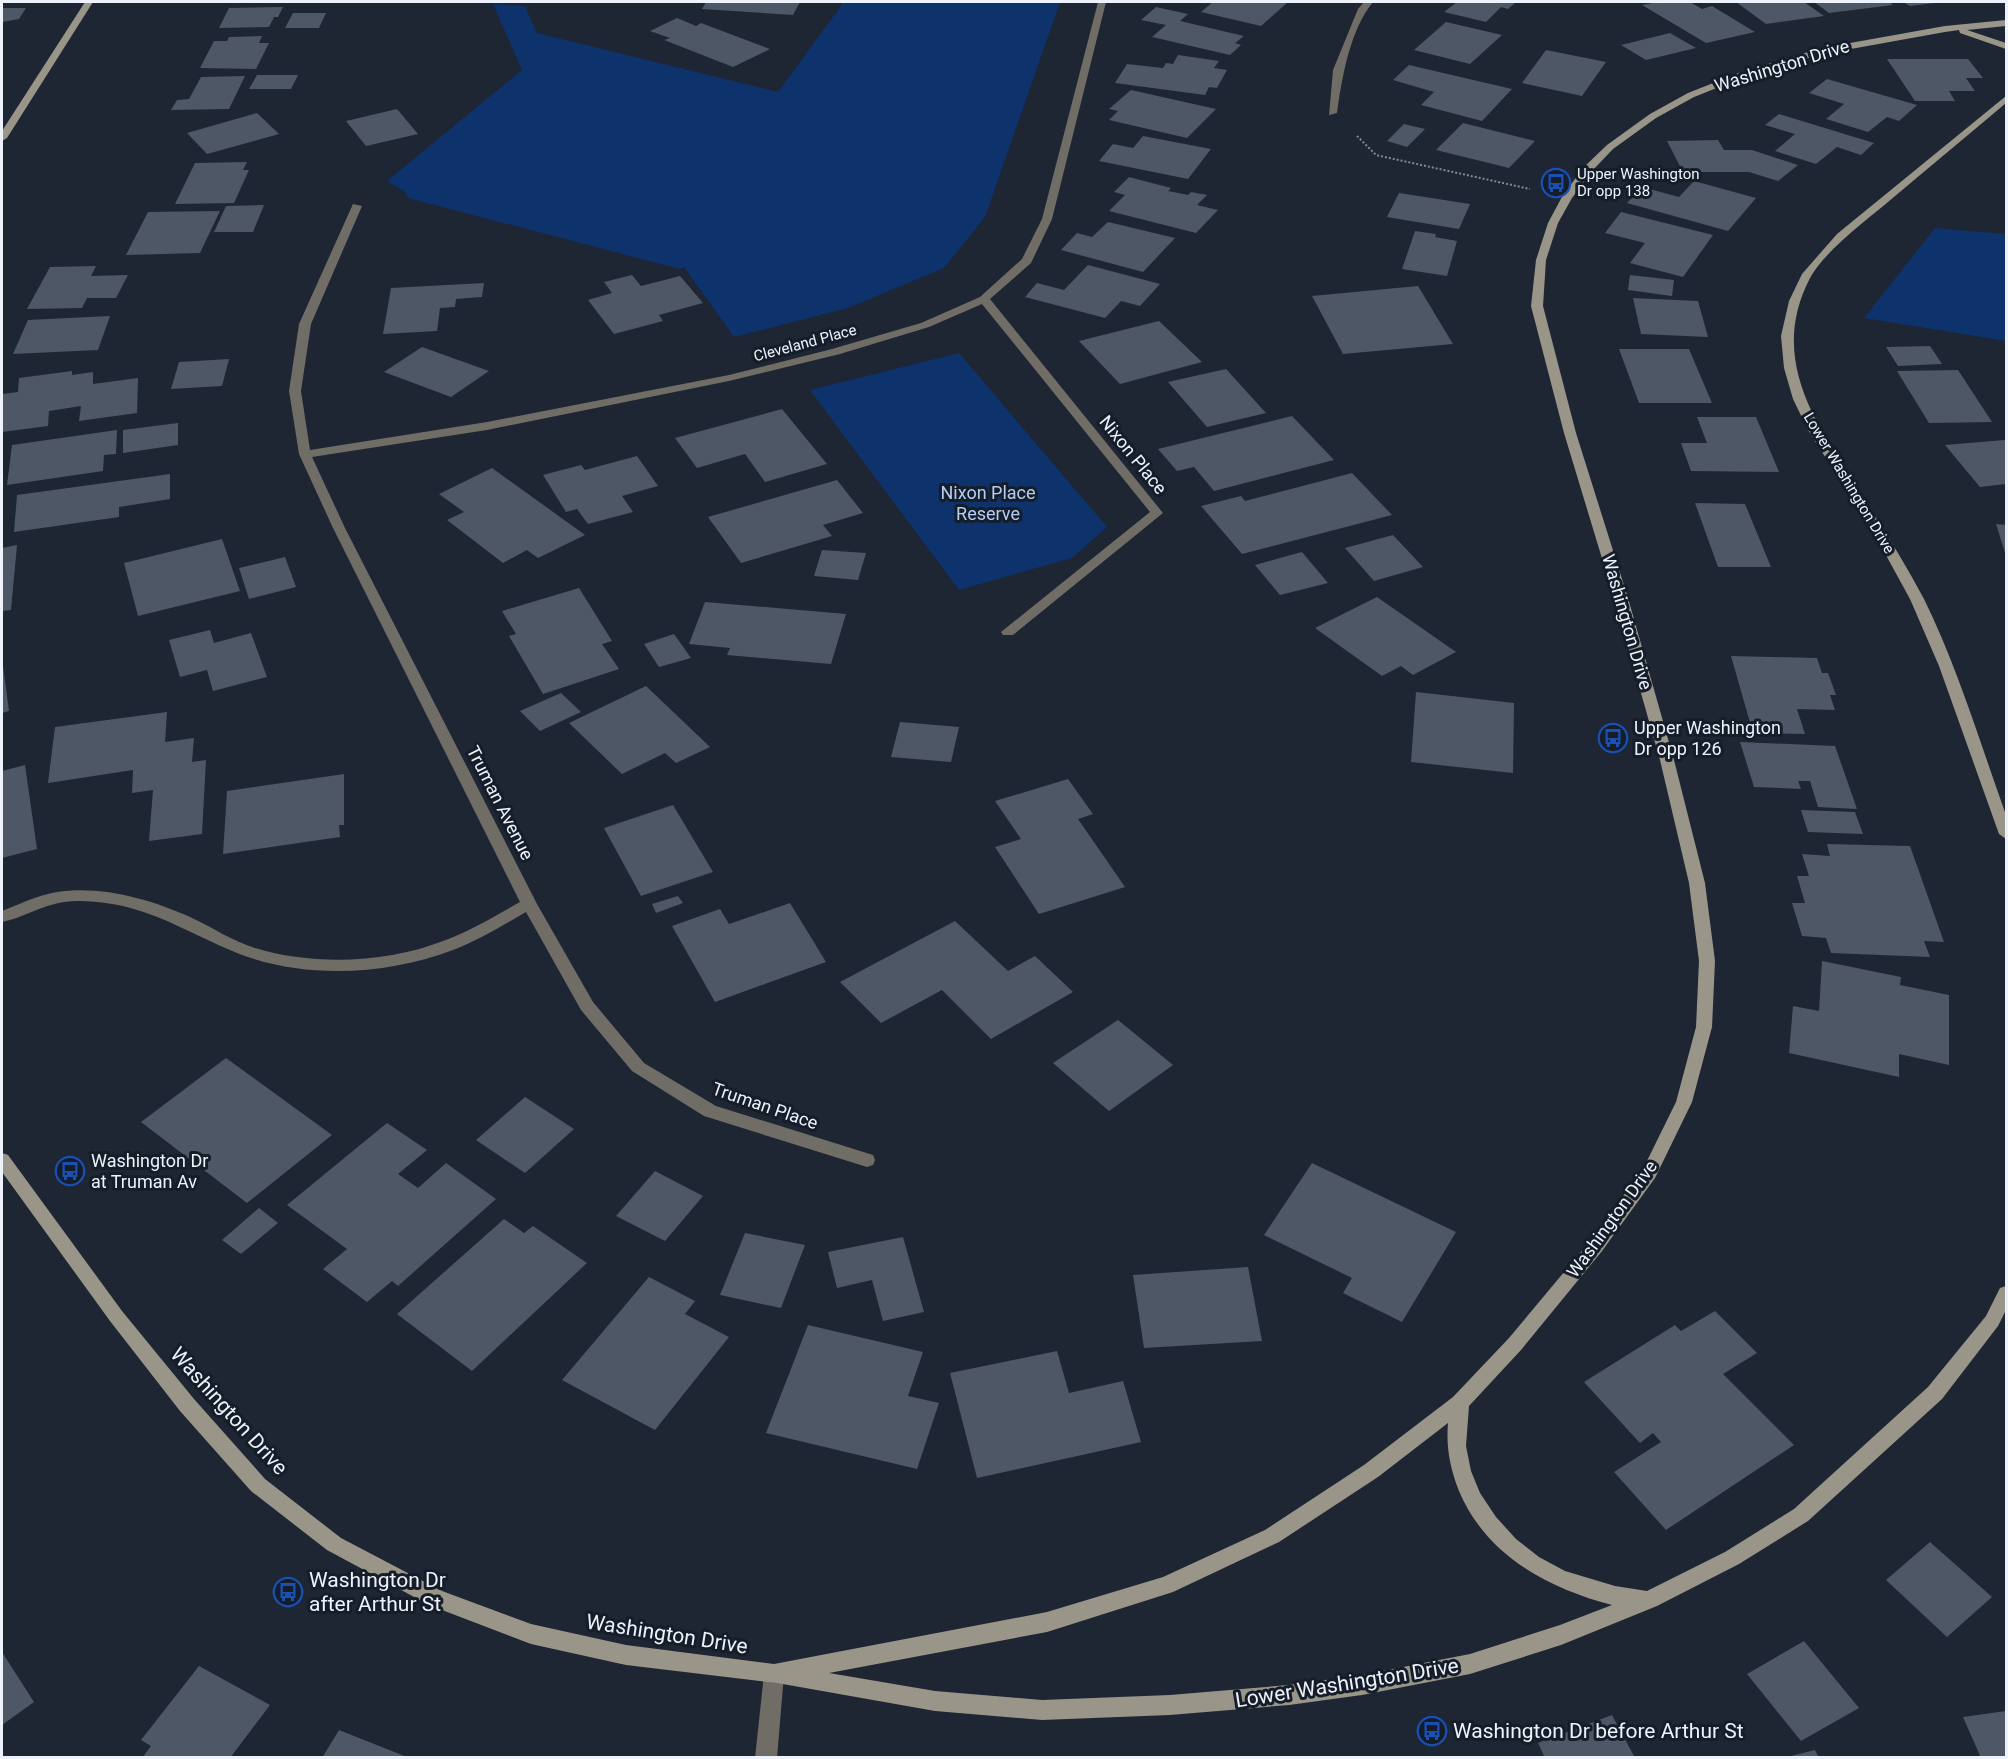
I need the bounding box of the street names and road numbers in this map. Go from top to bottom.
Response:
street label: Washington Drive [1712,35,1852,96]
street label: Cleveland Place [752,321,858,365]
street label: Lower Washington Drive [1800,409,1898,557]
street label: Nixon Place [1095,411,1171,498]
street label: Washington Drive [1598,552,1657,692]
street label: Truman Avenue [463,742,538,863]
street label: Truman Place [709,1078,821,1133]
street label: Washington Drive [1562,1156,1661,1281]
street label: Washington Drive [165,1342,293,1480]
street label: Washington Drive [585,1609,749,1659]
street label: Lower Washington Drive [1234,1653,1460,1713]

